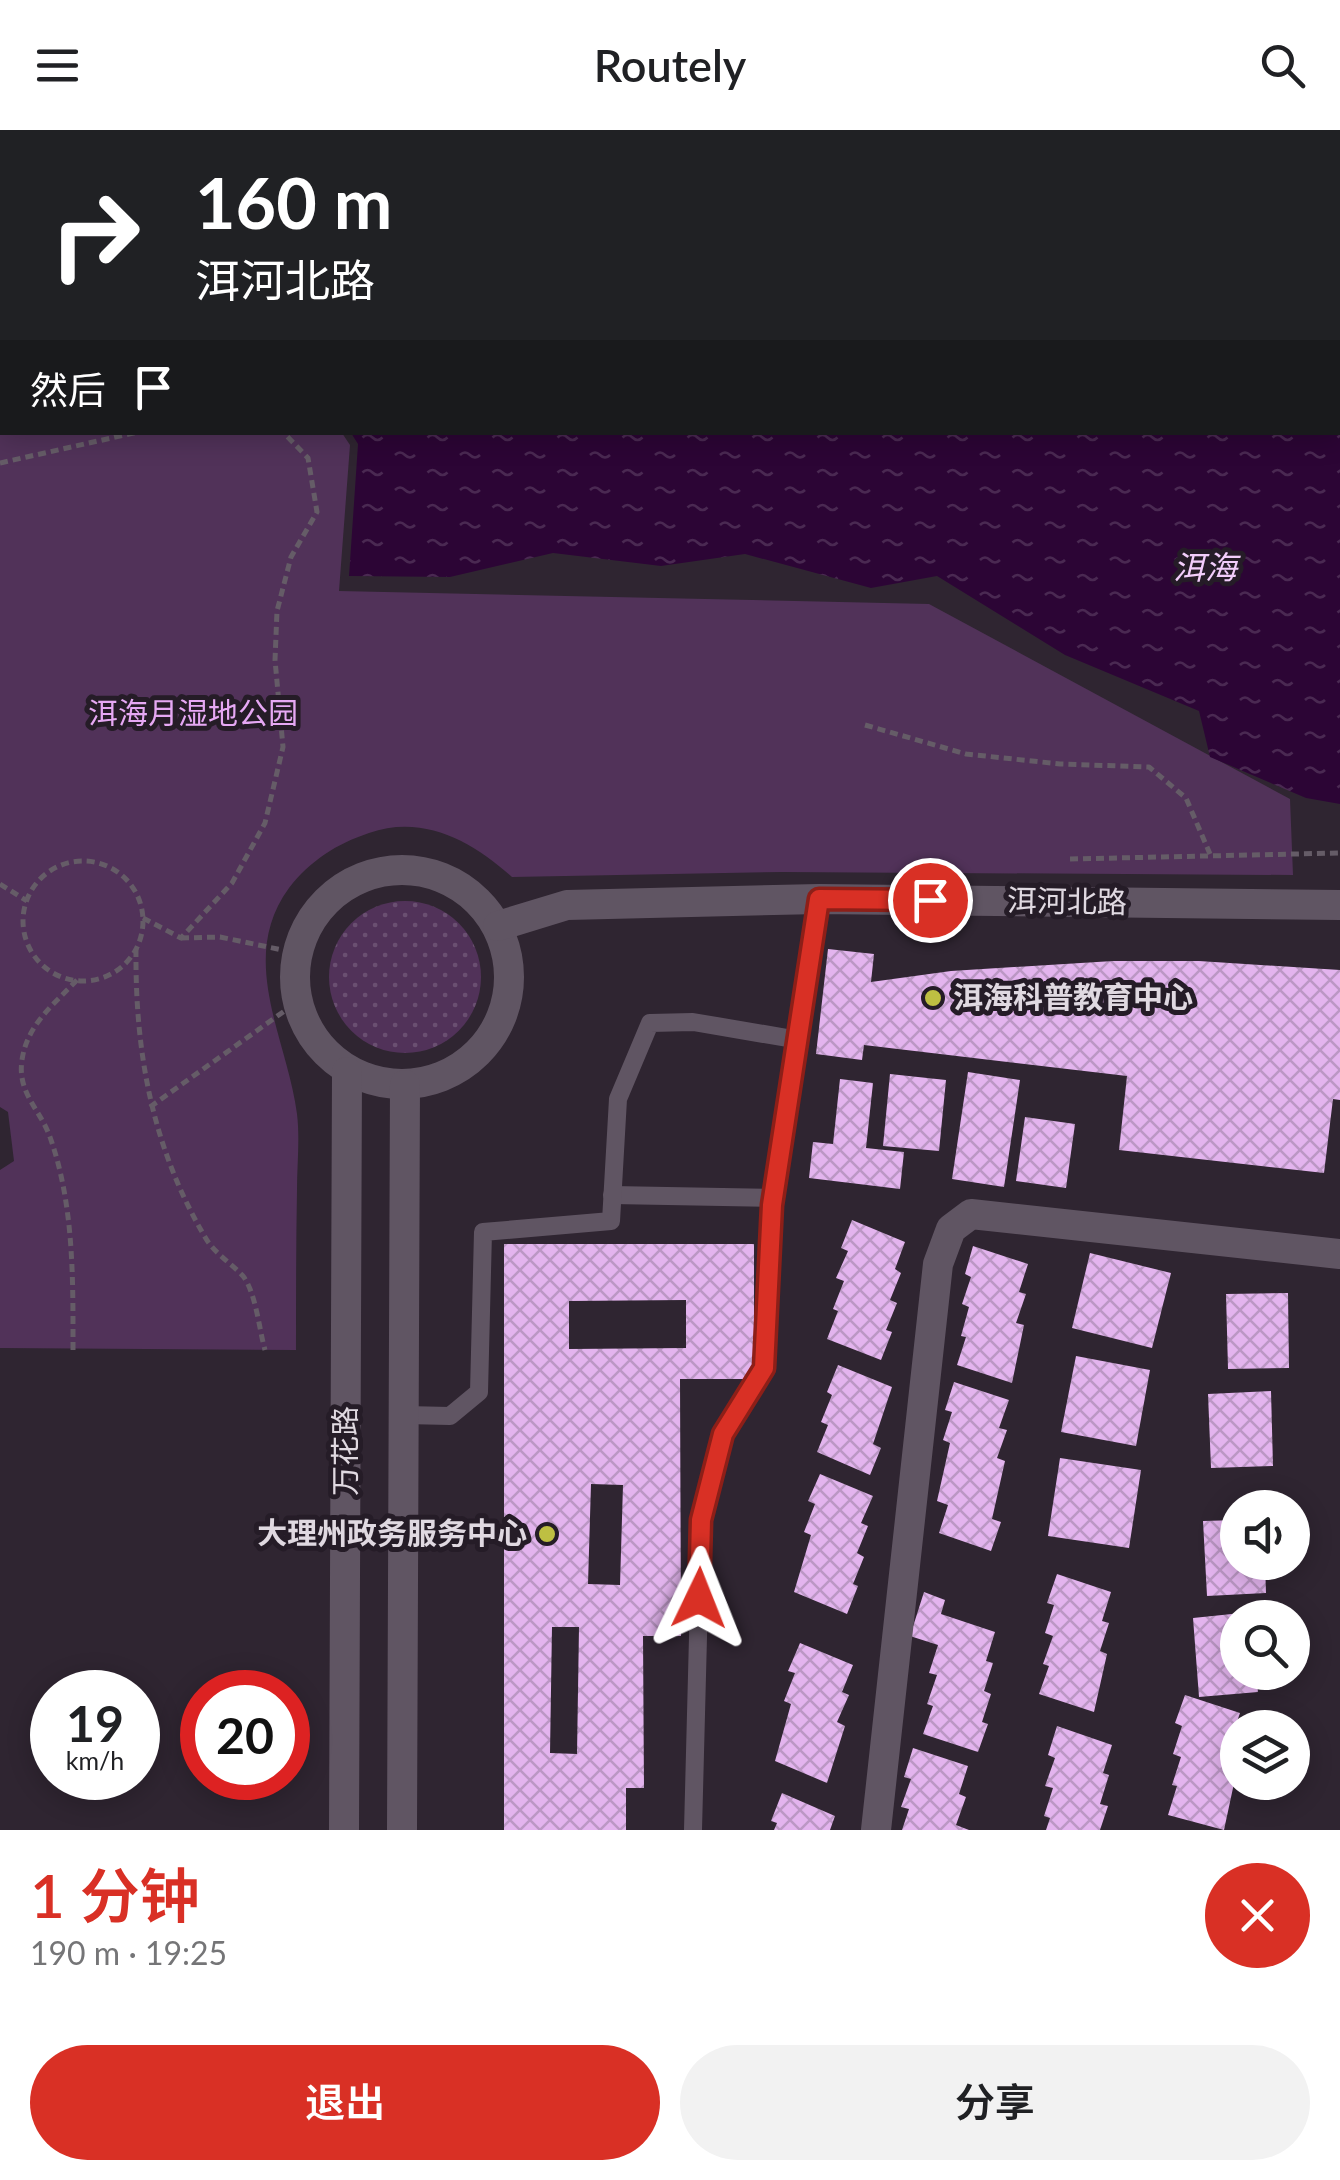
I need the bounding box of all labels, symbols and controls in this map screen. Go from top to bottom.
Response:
icon: menu [30,38,85,93]
text: Routely [594,38,746,92]
icon: search [1255,38,1310,93]
text: 160 m [195,160,392,244]
icon: right [30,170,160,300]
text: 洱河北路 [195,253,375,307]
icon: arrive [126,360,181,415]
text: 然后 [30,366,106,412]
water label: 洱海 [1173,547,1241,586]
park label: 洱海月湿地公园 [88,694,298,730]
pin [888,858,973,943]
icon: arrive [903,873,958,928]
street label: 洱河北路 [1007,881,1127,919]
place label: 洱海科普教育中心 [953,978,1193,1014]
marker: 洱海科普教育中心 [922,987,944,1009]
street label: 万花路 [326,1406,362,1496]
map controls [1220,1490,1310,1800]
button: sound [1220,1490,1310,1580]
place label: 大理州政务服务中心 [257,1514,527,1550]
marker: 大理州政务服务中心 [536,1523,558,1545]
position arrow [647,1546,751,1650]
button: search [1220,1600,1310,1690]
speed limit sign: 20 [180,1670,310,1800]
text: 19 [66,1693,124,1753]
button: layers [1220,1710,1310,1800]
text: km/h [66,1745,124,1775]
text: 1 分钟 [30,1859,200,1931]
button: close [1205,1863,1310,1968]
text: 190 m · 19:25 [30,1933,227,1972]
button: 退出 [30,2045,660,2160]
button: 分享 [680,2045,1310,2160]

